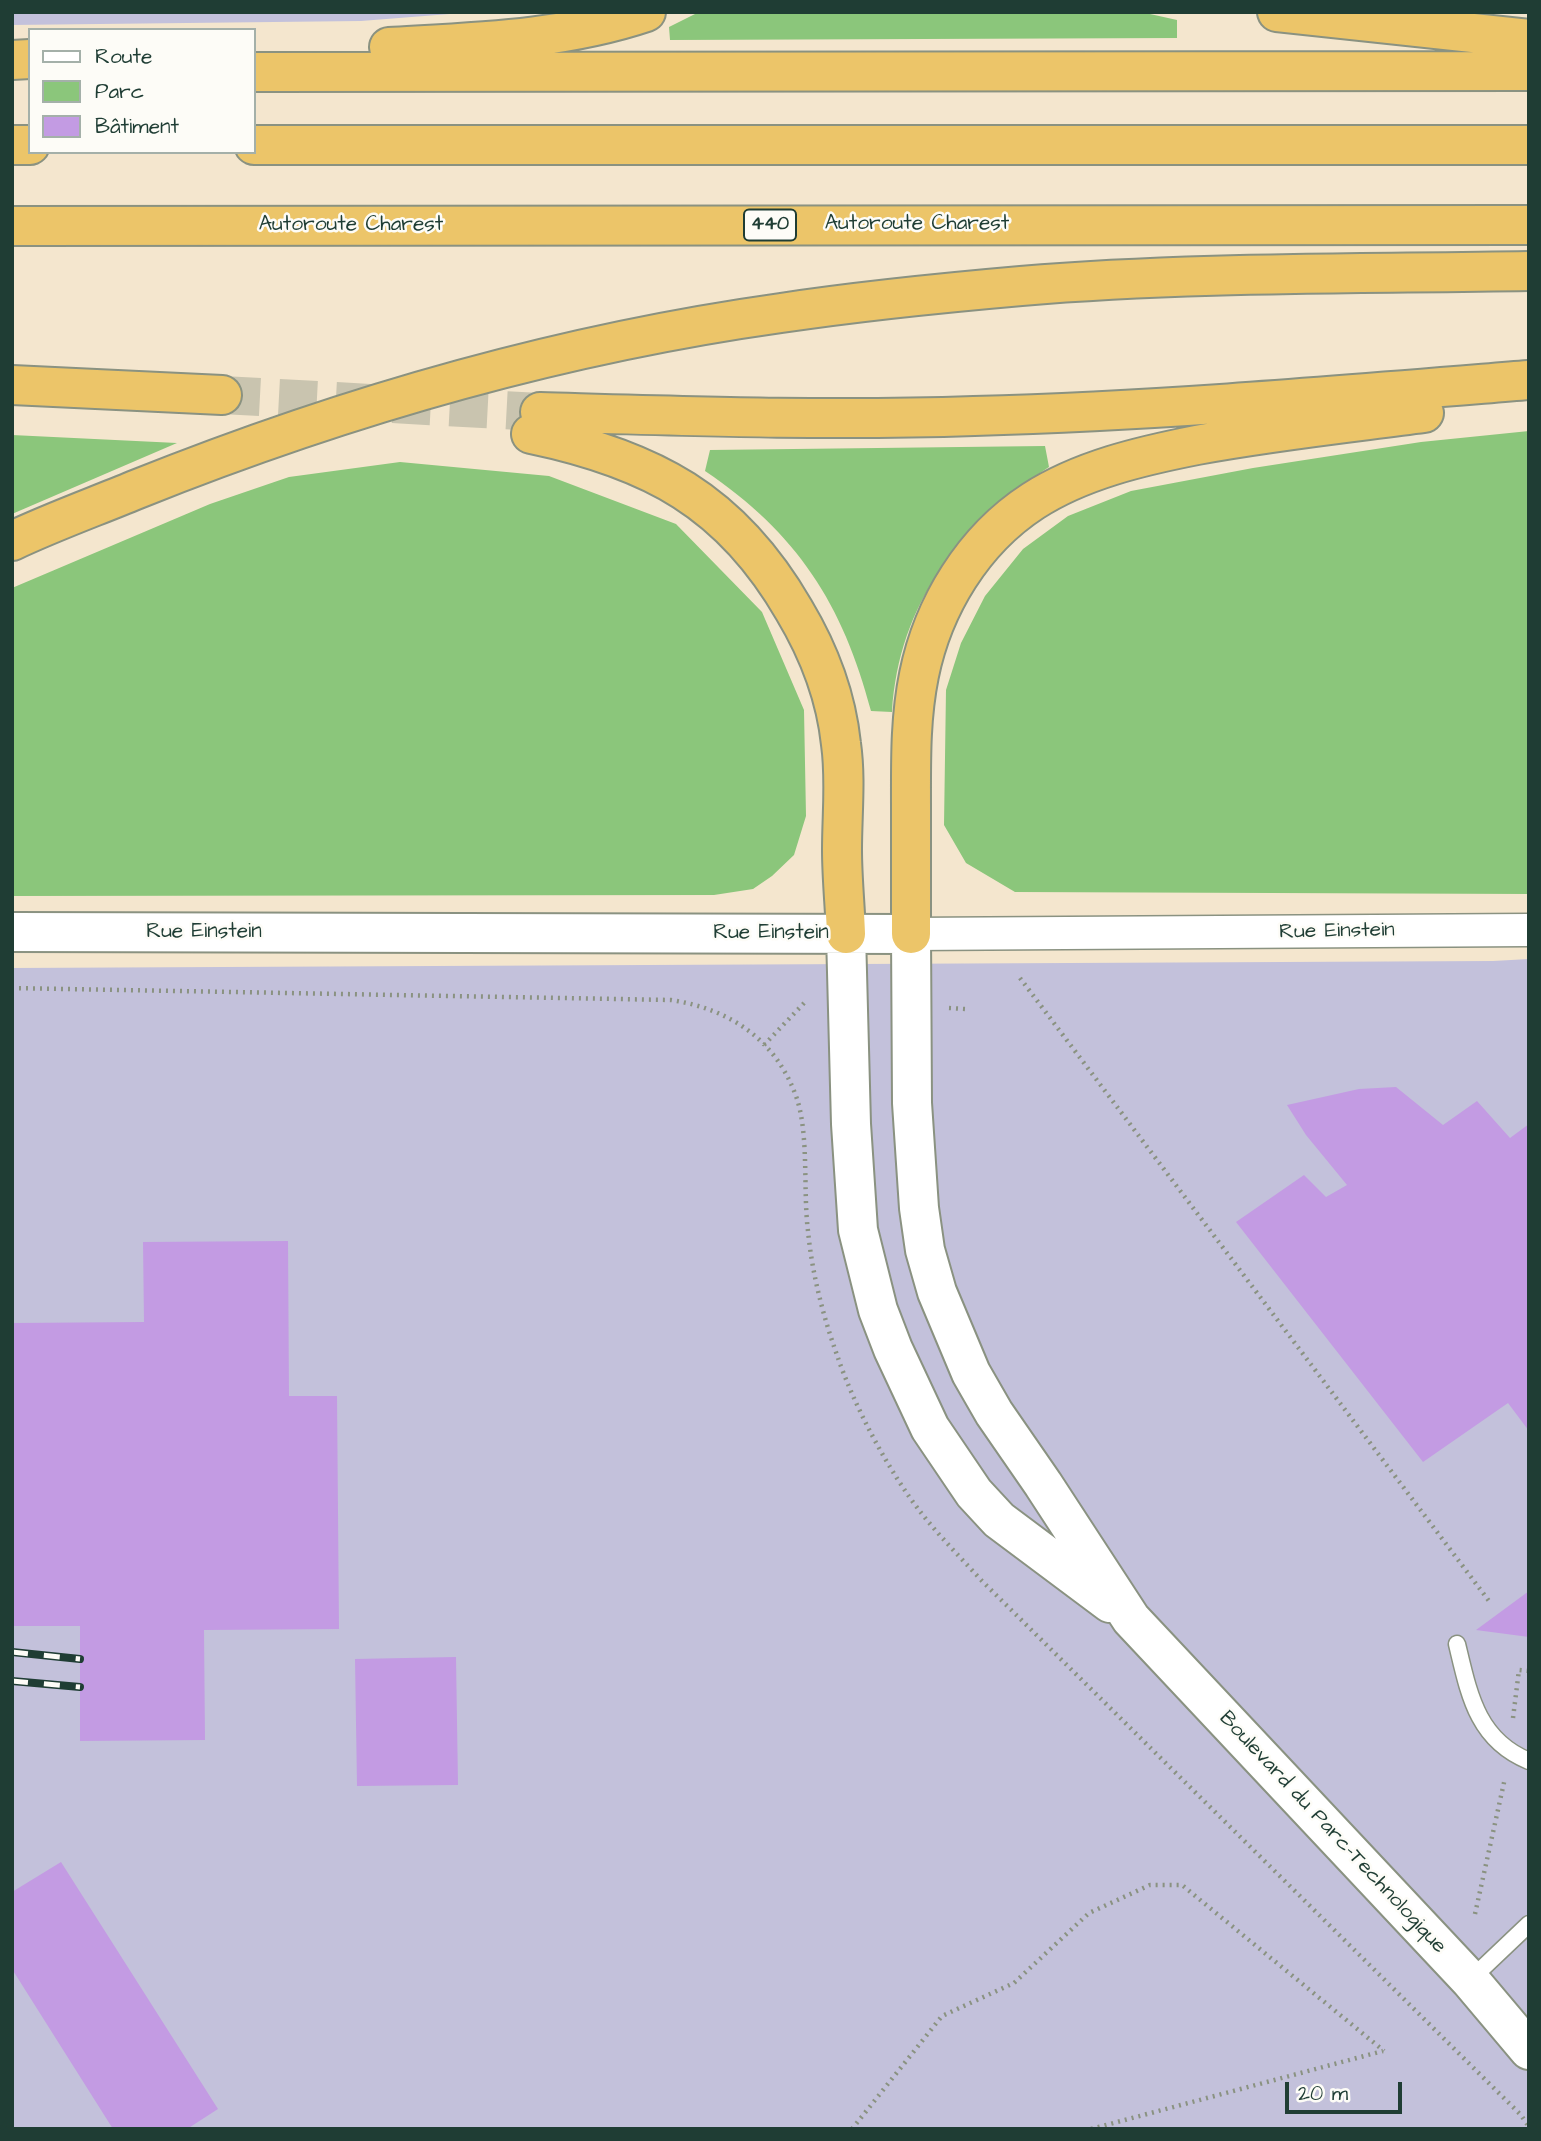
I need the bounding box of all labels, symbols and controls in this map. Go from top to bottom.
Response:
legend [28,28,256,154]
text: Route [95,42,152,71]
text: Parc [95,77,144,106]
text: Bâtiment [95,112,179,141]
road number: 440 [744,210,796,241]
street label: Autoroute Charest [825,212,1009,238]
street label: Autoroute Charest [259,213,443,239]
street label: Rue Einstein [1279,918,1395,946]
street label: Rue Einstein [146,920,262,946]
street label: Rue Einstein [713,921,829,947]
street label: Boulevard du Parc-Technologique [1213,1707,1451,1959]
scale bar [1289,2068,1406,2112]
text: 20 m [1298,2079,1348,2108]

